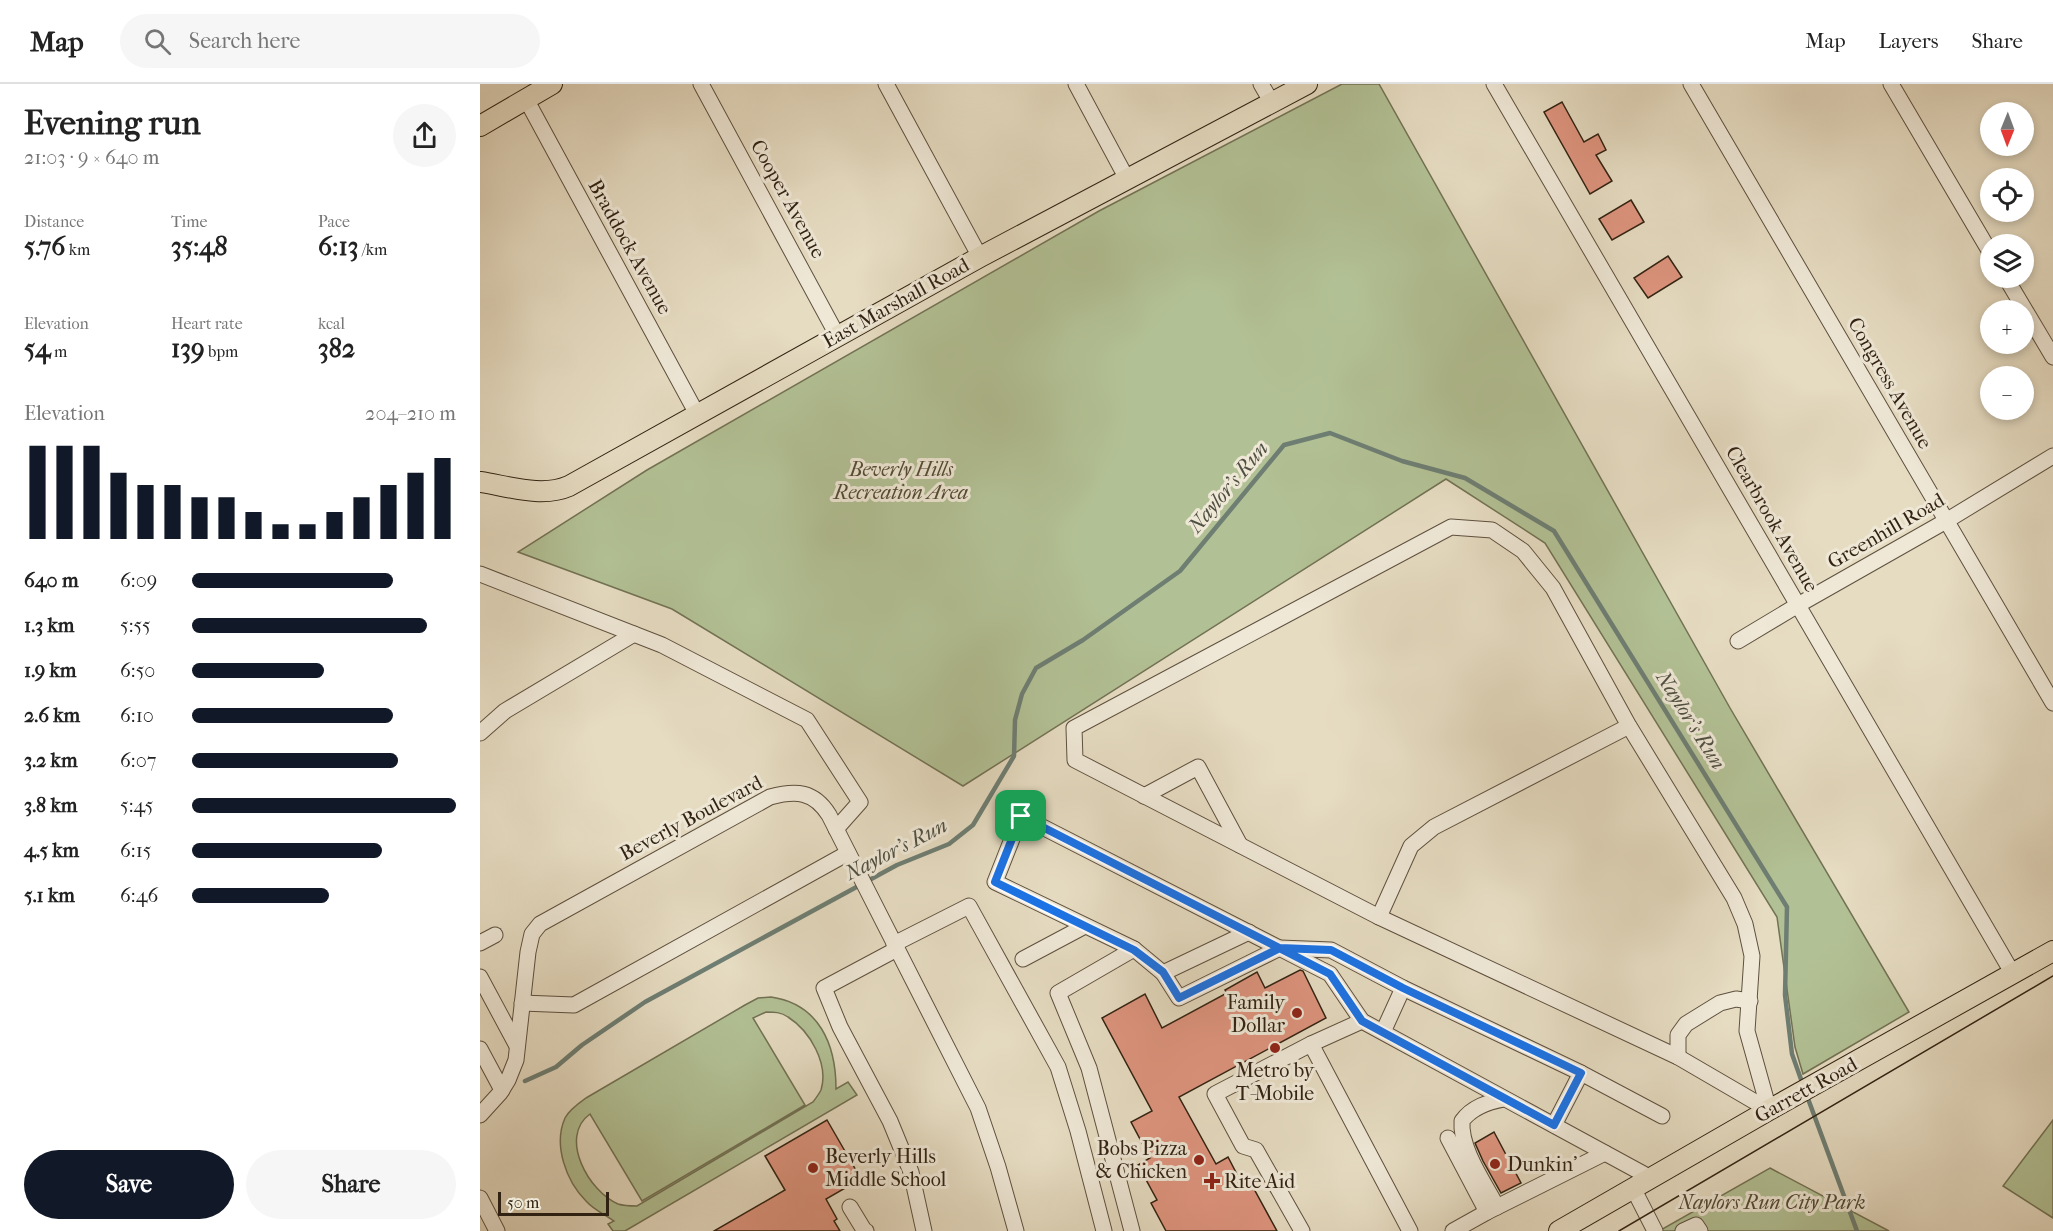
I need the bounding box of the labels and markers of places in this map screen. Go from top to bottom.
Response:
pin [995,790,1046,841]
place label: Family Dollar [1227,991,1286,1037]
marker: Family Dollar [1290,1006,1304,1020]
marker: Metro by T-Mobile [1268,1041,1282,1055]
place label: Metro by T-Mobile [1236,1059,1316,1105]
place label: Bobs Pizza & Chicken [1096,1137,1188,1183]
place label: Beverly Hills Middle School [825,1145,947,1191]
marker: Bobs Pizza & Chicken [1192,1153,1206,1167]
place label: Dunkin' [1507,1153,1577,1176]
marker: Dunkin' [1488,1157,1502,1171]
marker: Beverly Hills Middle School [806,1161,820,1175]
place label: Rite Aid [1224,1170,1296,1193]
marker: Rite Aid [1205,1174,1219,1188]

